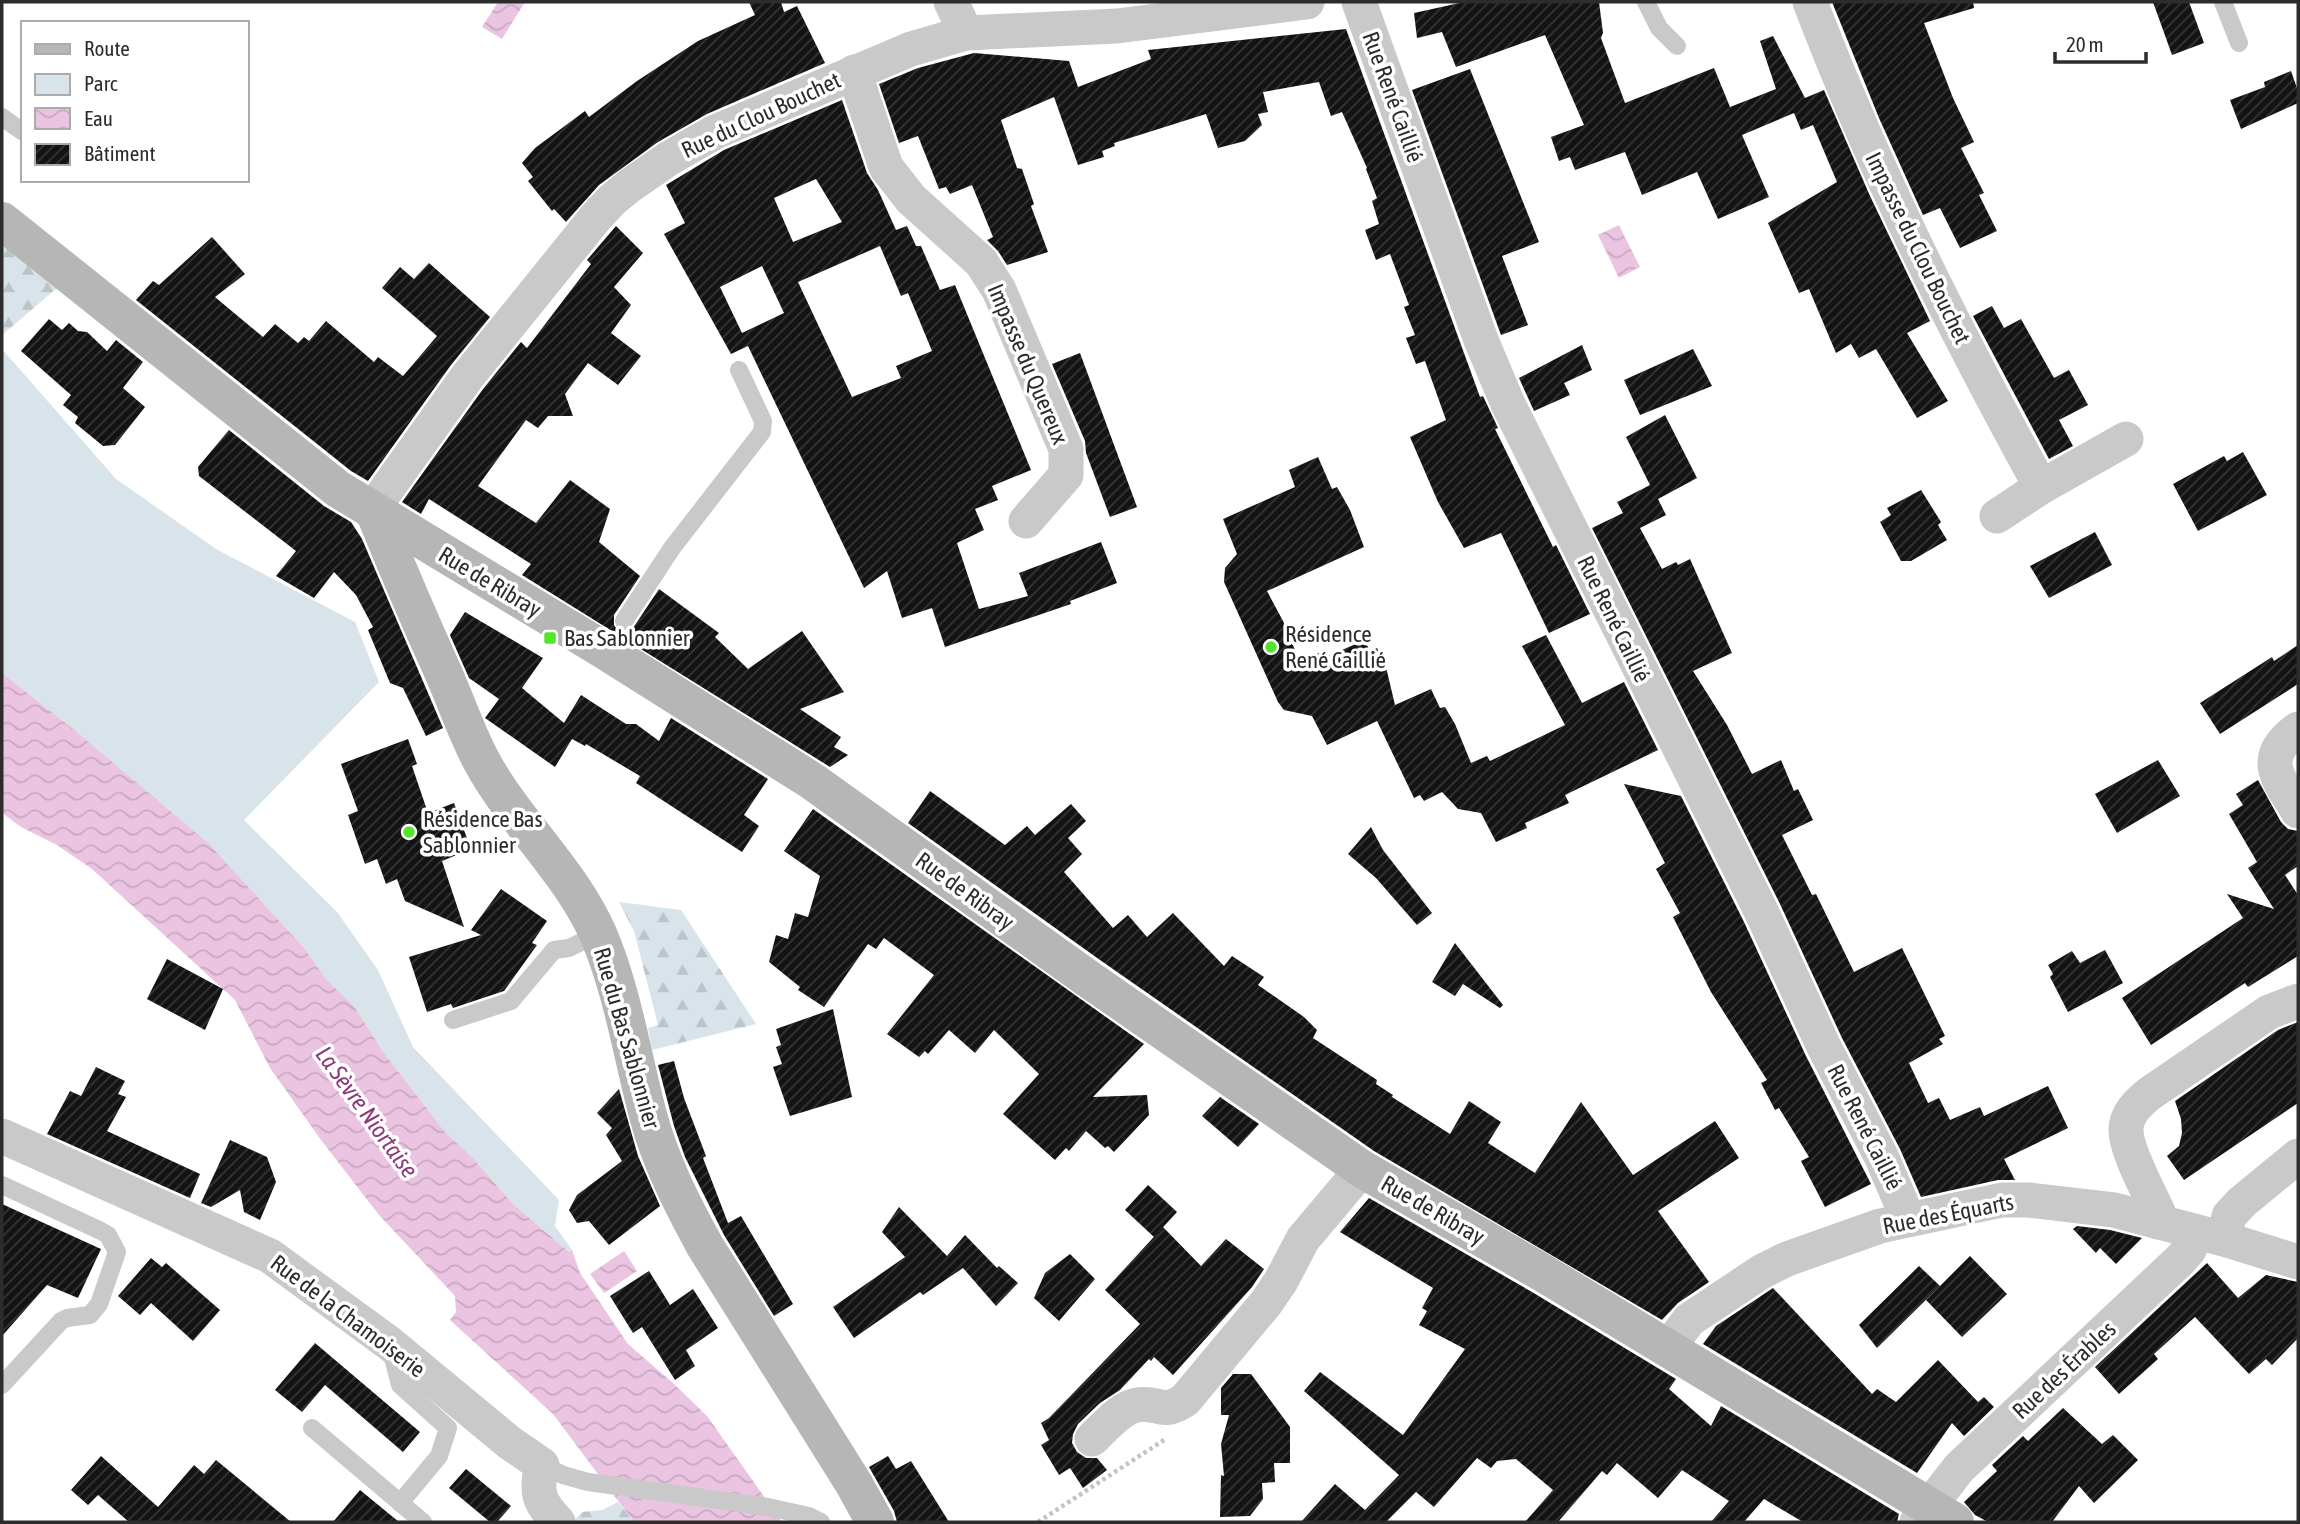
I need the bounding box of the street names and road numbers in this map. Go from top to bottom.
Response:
street label: Rue René Caillié [1357,28,1429,166]
street label: Rue du Clou Bouchet [677,67,845,163]
street label: Impasse du Clou Bouchet [1860,148,1976,348]
street label: Impasse du Quereux [983,280,1073,448]
street label: Rue de Ribray [434,541,546,623]
street label: Rue René Caillié [1572,552,1656,686]
street label: Rue de Ribray [911,847,1019,935]
street label: Rue du Bas Sablonnier [589,945,666,1133]
street label: Rue René Caillié [1822,1060,1908,1194]
street label: Rue de Ribray [1377,1170,1489,1250]
street label: Rue des Équarts [1880,1189,2016,1239]
street label: Rue de la Chamoiserie [266,1249,430,1383]
street label: Rue des Érables [2007,1316,2121,1424]

